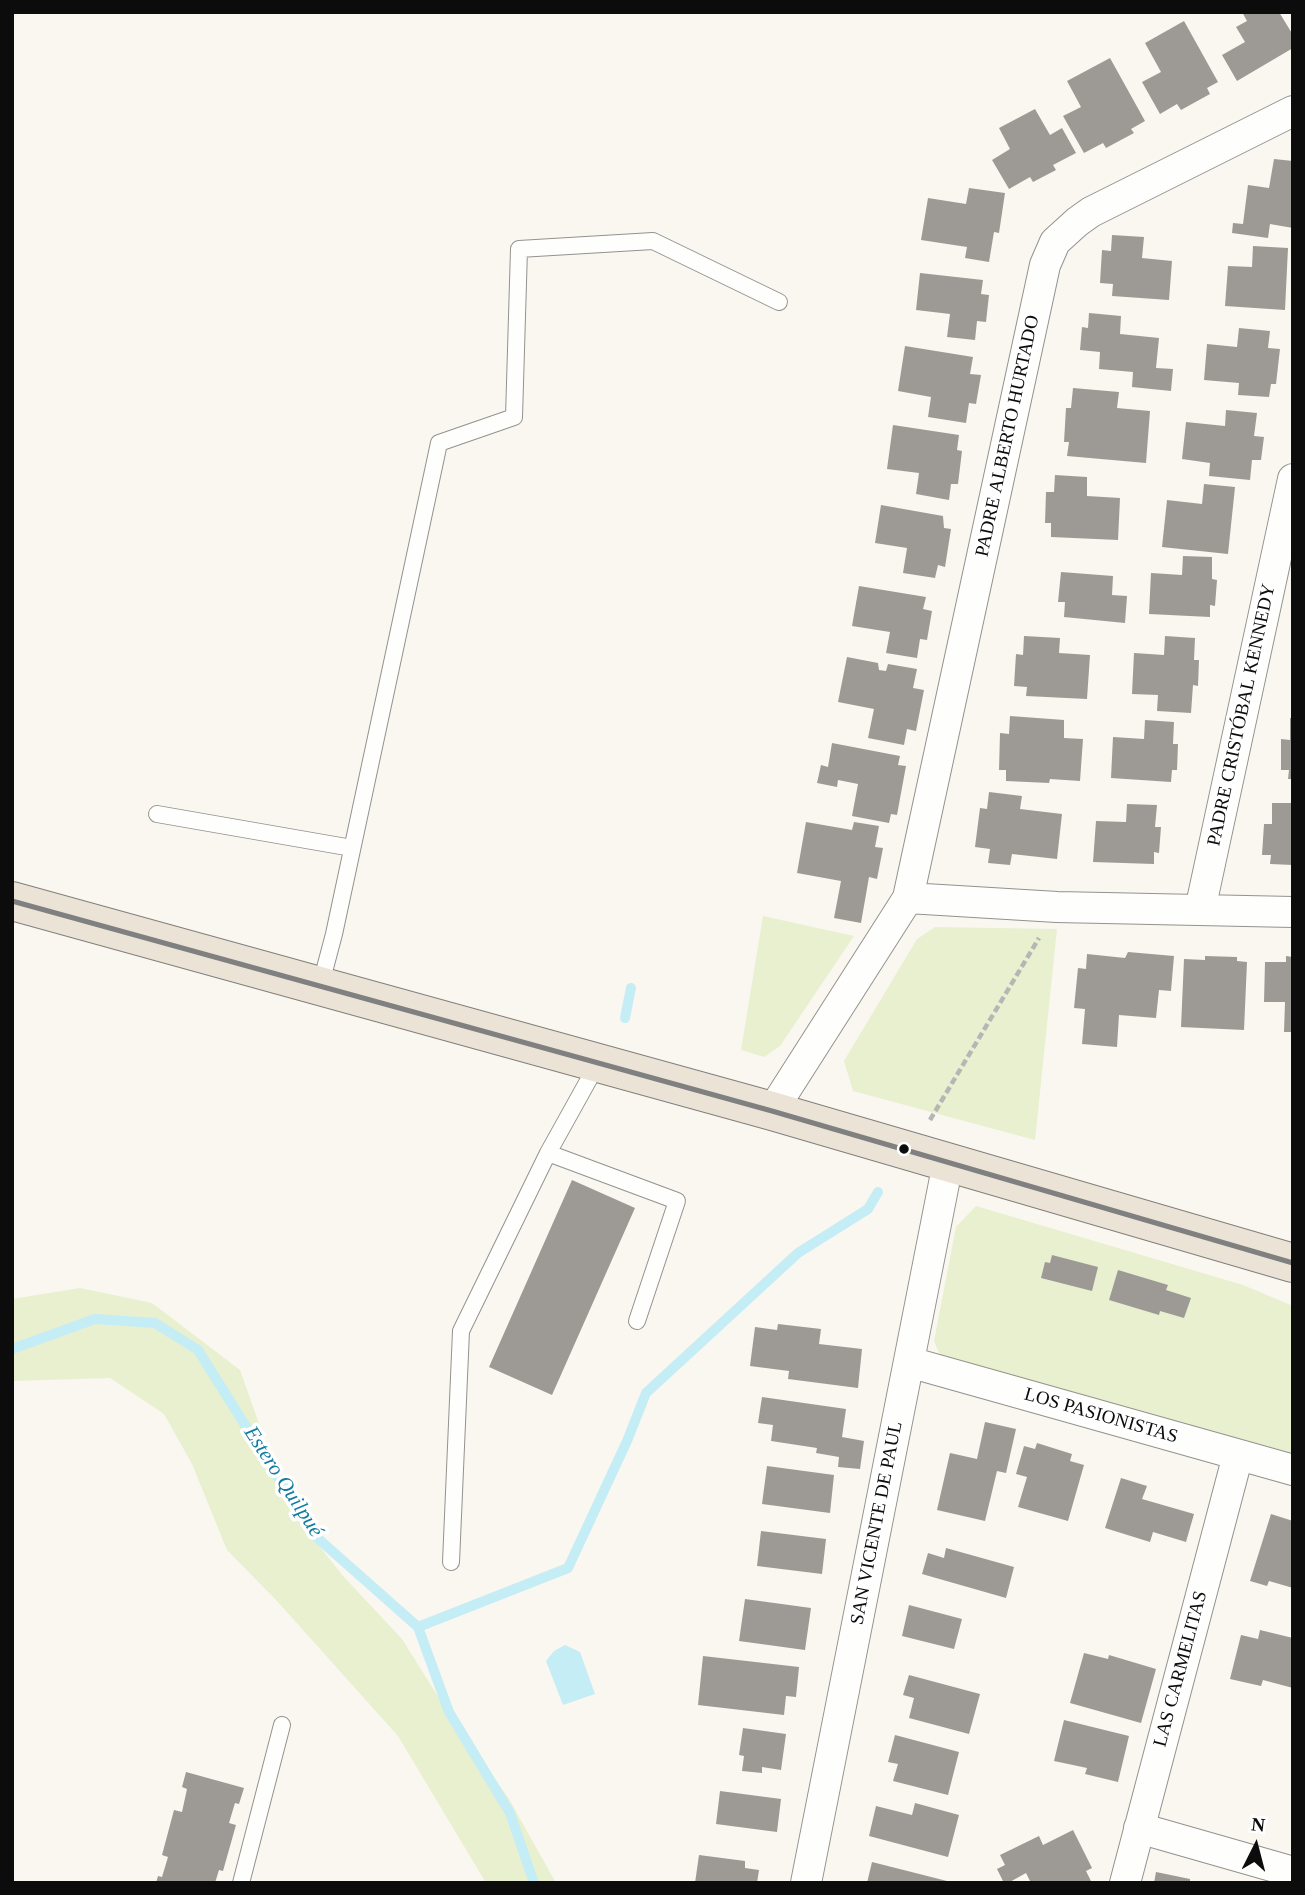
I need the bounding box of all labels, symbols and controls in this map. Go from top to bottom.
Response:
street label: PADRE ALBERTO HURTADO [971,313,1045,559]
street label: PADRE CRISTÓBAL KENNEDY [1203,582,1281,848]
unlabelled marker [897,1142,911,1156]
street label: LOS PASIONISTAS [1022,1383,1180,1449]
street label: SAN VICENTE DE PAUL [846,1419,908,1627]
water label: Estero Quilpué [238,1422,328,1542]
street label: LAS CARMELITAS [1149,1589,1213,1749]
north arrow [1221,1811,1291,1881]
text: N [1250,1813,1266,1836]

